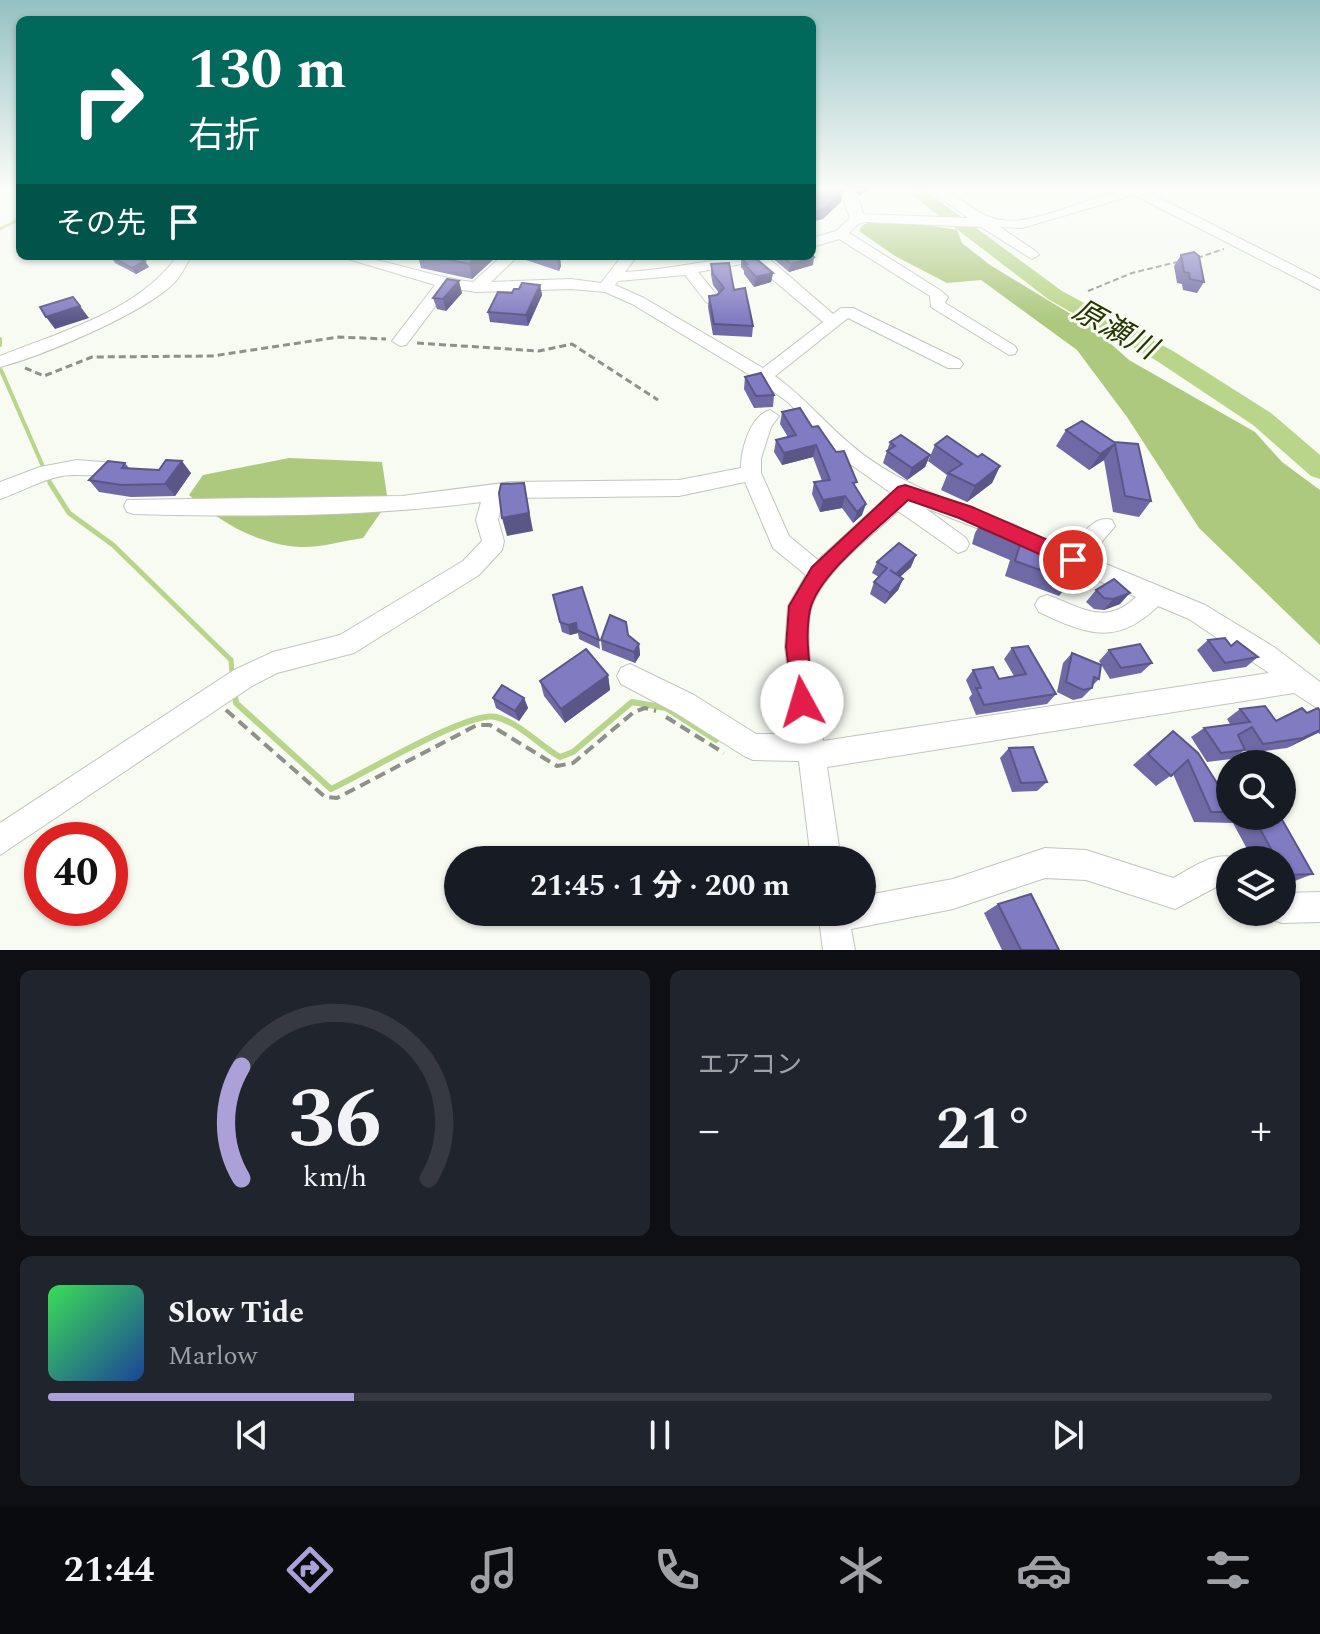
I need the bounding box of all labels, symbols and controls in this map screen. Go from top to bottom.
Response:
text: 130 m [188,28,347,113]
icon: right [56,48,160,152]
text: 右折 [188,109,260,164]
icon: arrive [162,200,206,244]
text: その先 [56,201,146,247]
water label: 原瀬川 [1064,288,1168,373]
pin [1039,526,1107,594]
icon: arrive [1051,538,1095,582]
position arrow [760,660,844,744]
map controls [1216,750,1296,926]
button: search [1216,750,1296,830]
speed limit sign: 40 [24,822,128,926]
button: layers [1216,846,1296,926]
text: 21:45 · 1 分 · 200 m [530,863,790,909]
text: エアコン [698,1045,802,1085]
text: 36 [288,1057,382,1184]
text: 21° [936,1084,1034,1176]
text: − [698,1097,720,1164]
text: + [1250,1097,1272,1164]
text: km/h [303,1156,367,1199]
text: Slow Tide [168,1290,304,1336]
text: Marlow [168,1336,257,1376]
icon: previous [230,1413,274,1457]
icon: pause [638,1413,682,1457]
icon: next [1046,1413,1090,1457]
icon: directions [282,1542,338,1598]
icon: music [466,1542,522,1598]
icon: phone [649,1542,705,1598]
icon: climate [833,1542,889,1598]
icon: car [1016,1542,1072,1598]
icon: filters [1200,1542,1256,1598]
text: 21:44 [64,1543,154,1598]

